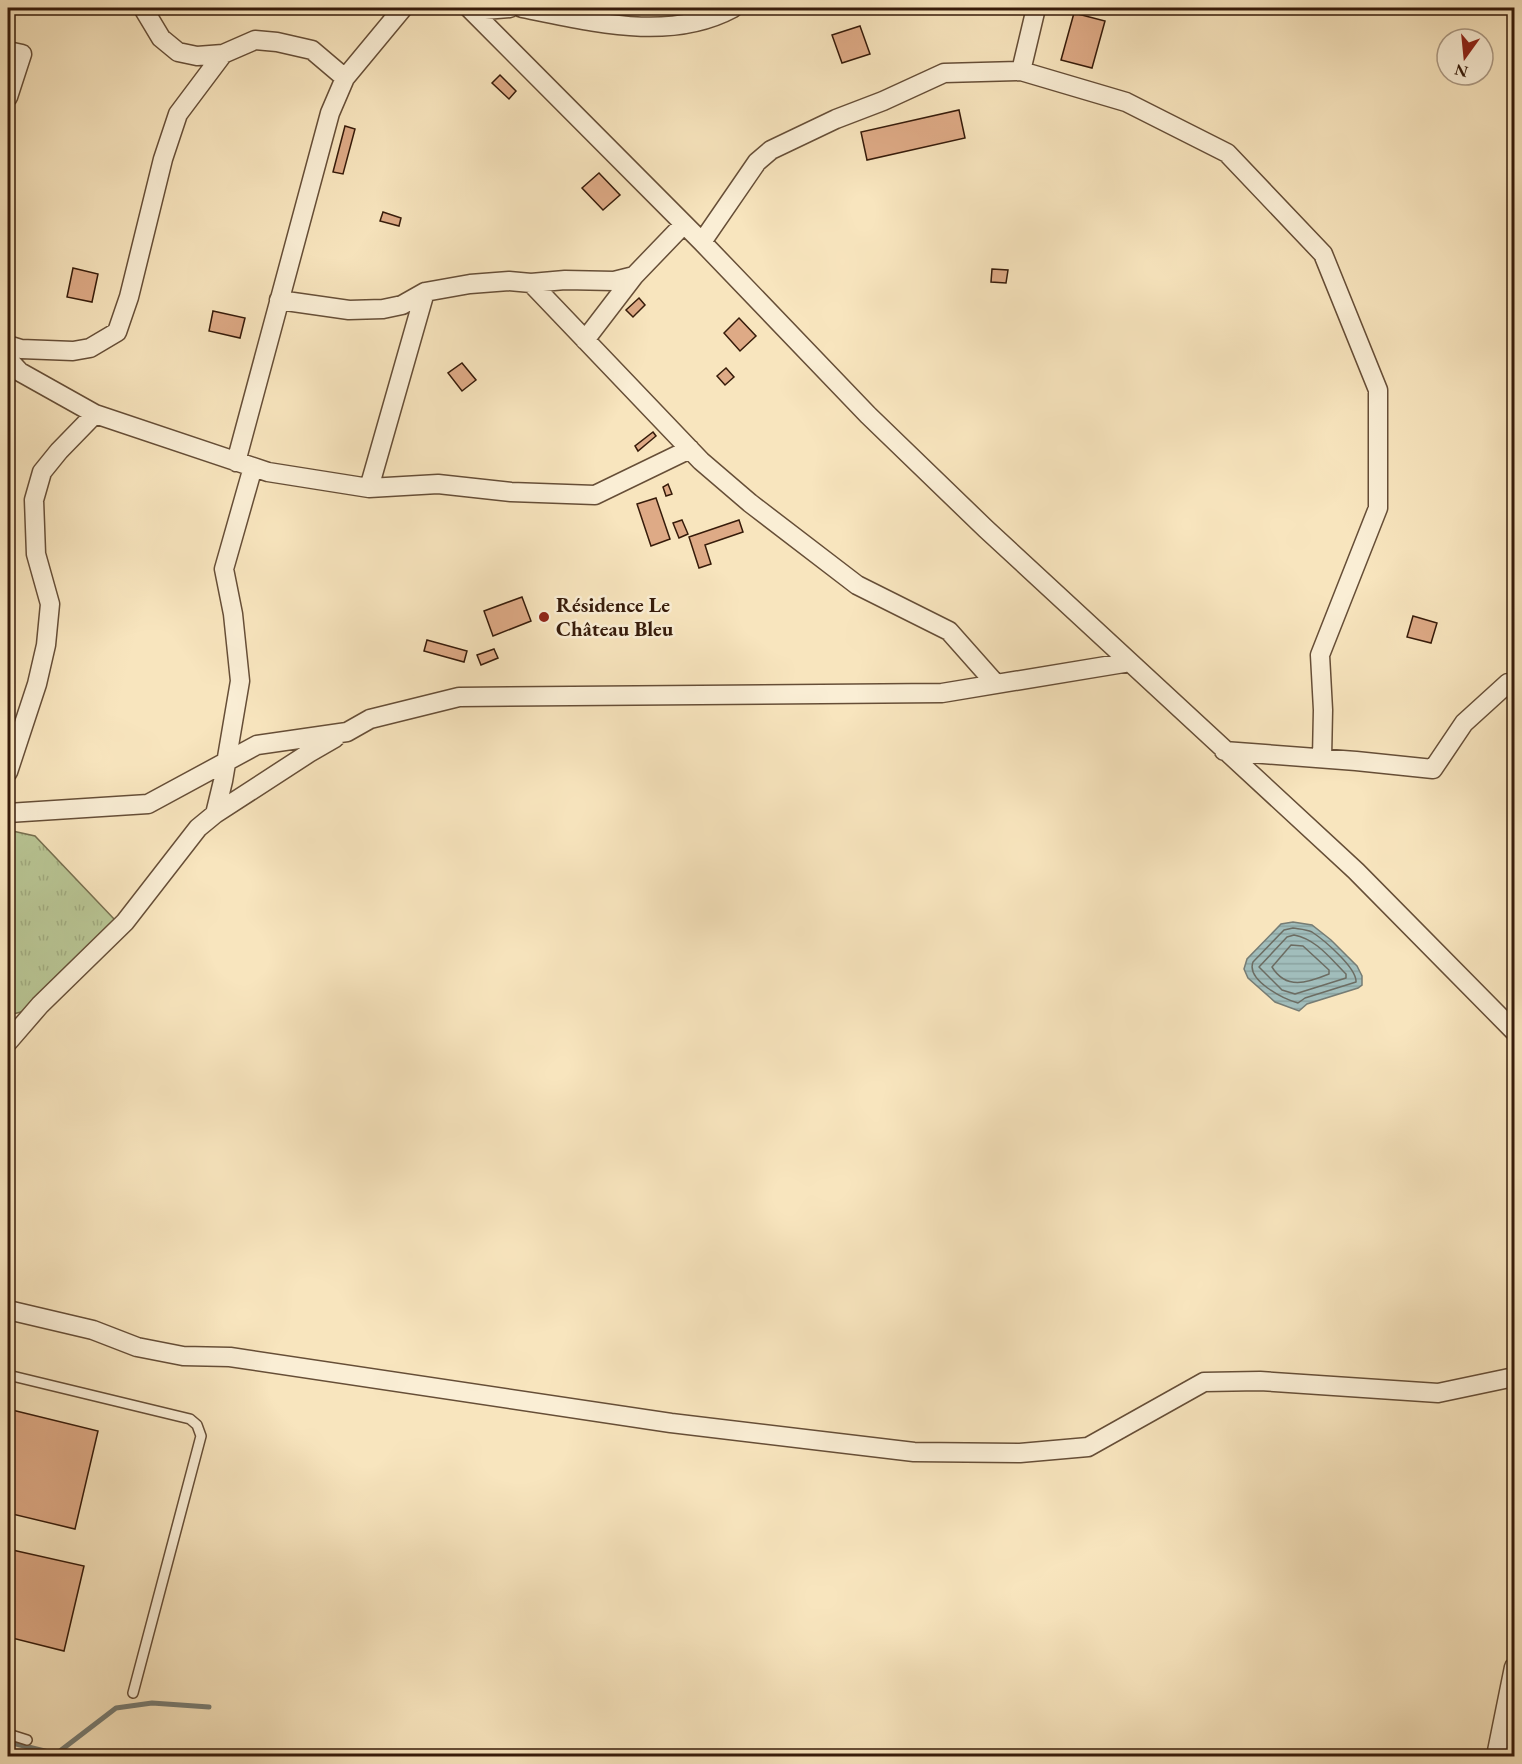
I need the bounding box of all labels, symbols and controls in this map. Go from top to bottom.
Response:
north arrow [1435,27,1495,87]
text: N [1452,59,1470,83]
place label: Résidence Le Château Bleu [556,591,674,642]
marker: Résidence Le Château Bleu [537,610,551,624]

